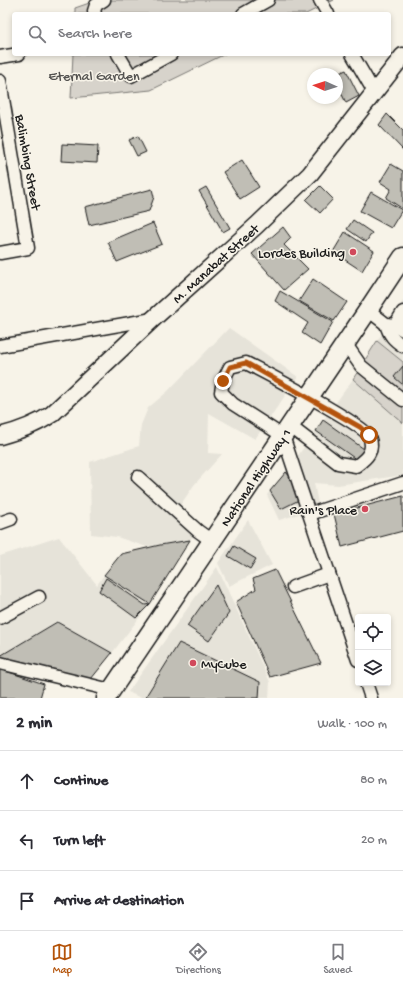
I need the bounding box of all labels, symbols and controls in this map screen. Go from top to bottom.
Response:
search box [12,12,391,56]
icon: search [26,23,48,45]
text: Search here [58,25,132,43]
north arrow [307,68,343,104]
park label: Eternal Garden [48,69,140,86]
street label: Balimbing Street [10,112,44,213]
street label: M. Manabat Street [170,221,265,308]
place label: Lordes Building [258,246,345,263]
marker: Lordes Building [348,247,358,257]
route end [214,372,232,390]
street label: National Highway 1 [218,426,296,531]
route start [360,426,378,444]
place label: Rain's Place [290,503,358,520]
marker: Rain's Place [360,504,370,514]
map controls [355,614,391,686]
button: locate [355,614,391,650]
button: layers [355,650,391,686]
place label: MyCube [201,657,247,674]
marker: MyCube [188,658,198,668]
text: 2 min [16,714,52,734]
text: Walk · 100 m [318,717,387,732]
icon: ahead [16,770,38,792]
text: Continue [54,772,108,790]
text: 80 m [360,773,387,788]
icon: left [16,830,38,852]
text: Turn left [54,832,105,850]
text: 20 m [361,833,387,848]
icon: arrive [16,890,38,912]
text: Arrive at destination [54,892,184,910]
tab: Map [51,941,73,977]
tab: Directions [176,941,221,977]
tab: Saved [323,941,352,977]

